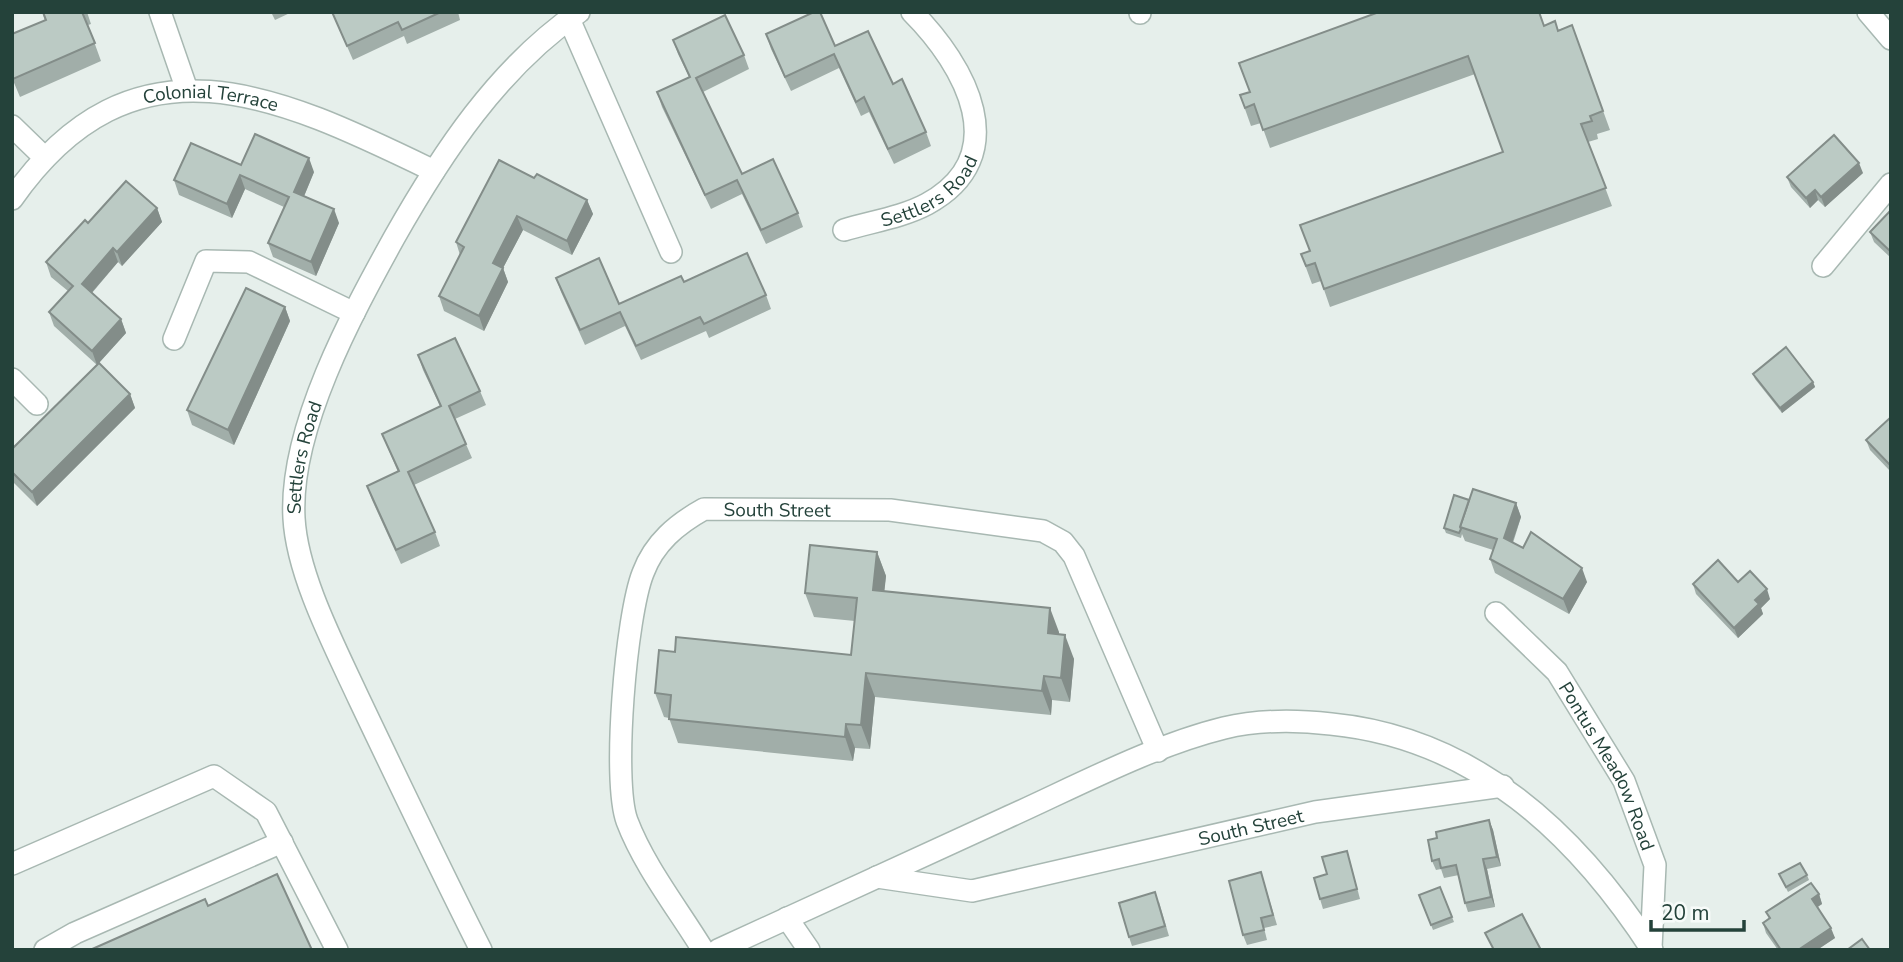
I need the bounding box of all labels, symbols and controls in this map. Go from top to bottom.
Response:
street label: Colonial Terrace [140,79,281,118]
street label: Settlers Road [878,152,984,234]
street label: Settlers Road [282,398,329,514]
street label: South Street [723,497,831,524]
street label: Pontus Meadow Road [1552,677,1660,854]
street label: South Street [1196,803,1306,852]
scale bar [1651,888,1744,932]
text: 20 m [1661,899,1710,927]

